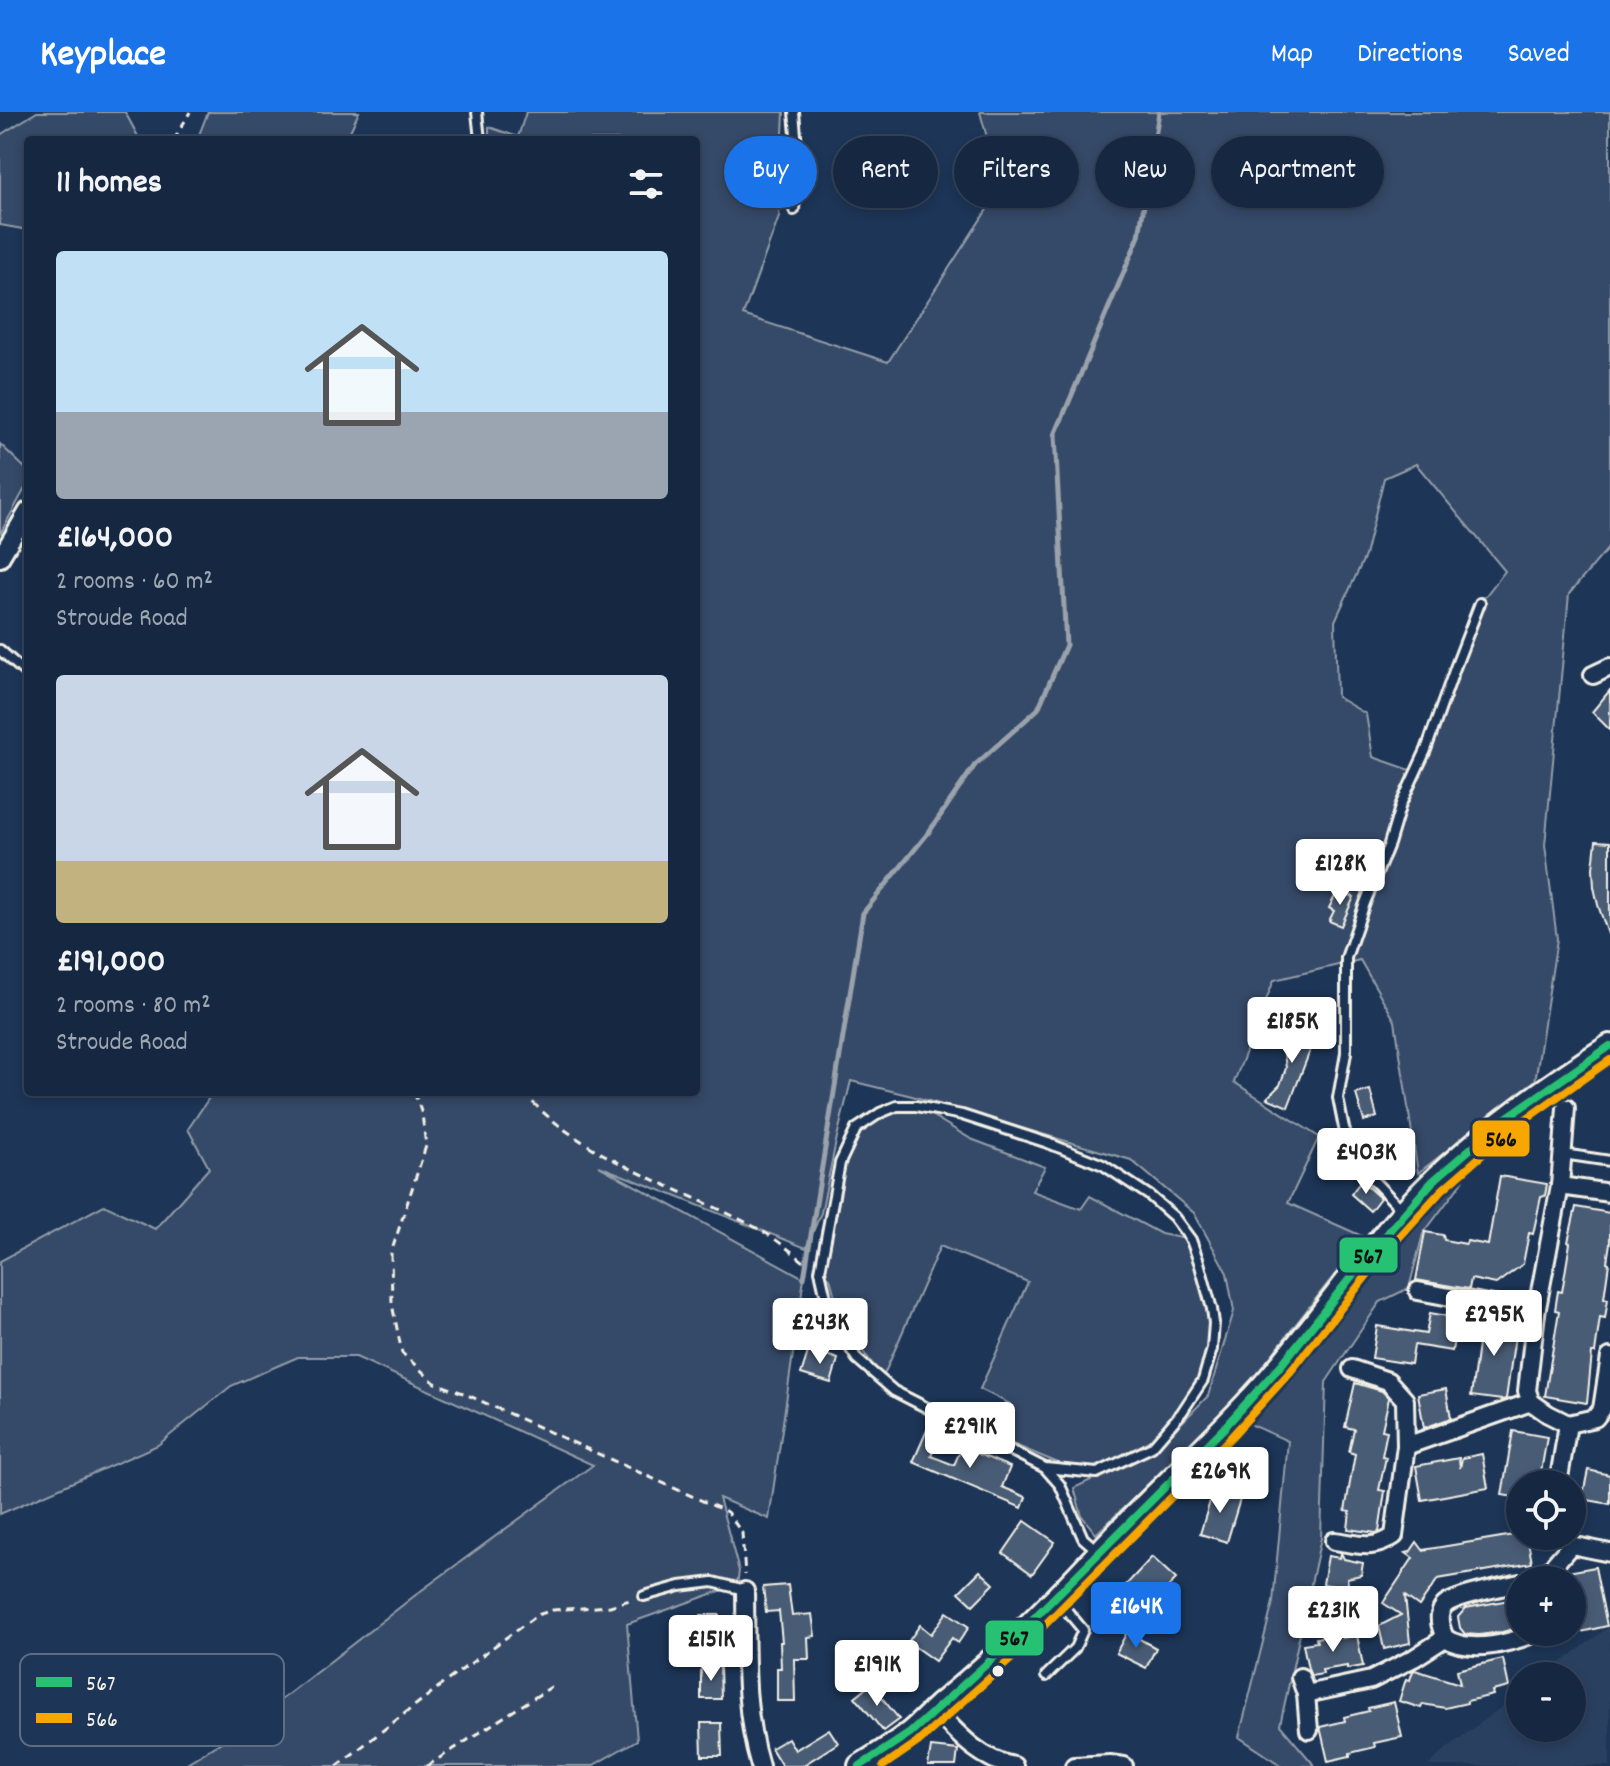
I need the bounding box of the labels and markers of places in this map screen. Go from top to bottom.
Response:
pin: £128K [1284,839,1396,907]
pin: £185K [1236,997,1348,1065]
pin: £403K [1310,1128,1422,1196]
pin: £295K [1438,1290,1550,1358]
pin: £243K [764,1298,876,1366]
pin: £291K [914,1402,1026,1470]
pin: £269K [1164,1447,1276,1515]
pin: £164K [1080,1582,1192,1650]
pin: £231K [1277,1586,1389,1654]
pin: £151K [655,1615,767,1683]
pin: £191K [821,1640,933,1708]
unlabelled marker [990,1663,1006,1679]

